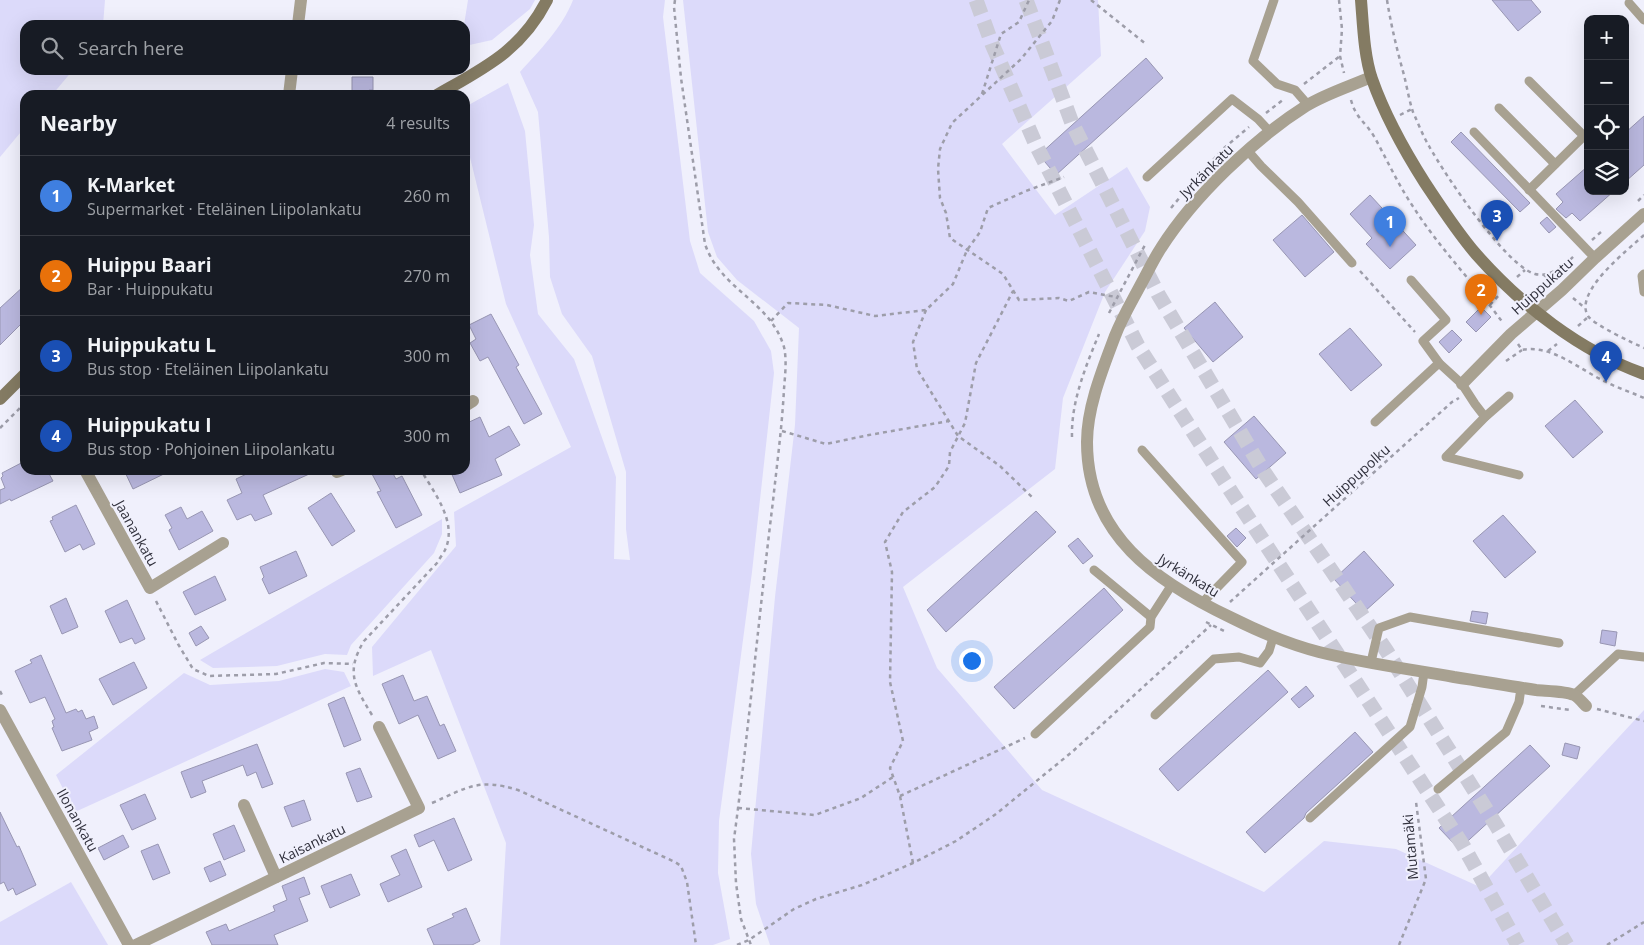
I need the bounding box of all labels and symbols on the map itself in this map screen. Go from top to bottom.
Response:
street label: Jyrkänkatu [1173,140,1237,204]
pin: 3 [1481,200,1513,241]
pin: 1 [1374,206,1406,247]
street label: Huippukatu [1507,253,1577,319]
pin: 2 [1465,274,1497,315]
pin: 4 [1590,341,1622,382]
street label: Huippupolku [1318,440,1394,510]
street label: Jaanankatu [110,495,163,570]
street label: Jyrkänkatu [1153,548,1223,601]
your location [959,648,985,674]
street label: Ilonankatu [53,785,103,855]
street label: Mutamäki [1398,814,1422,880]
street label: Kaisankatu [276,819,348,867]

